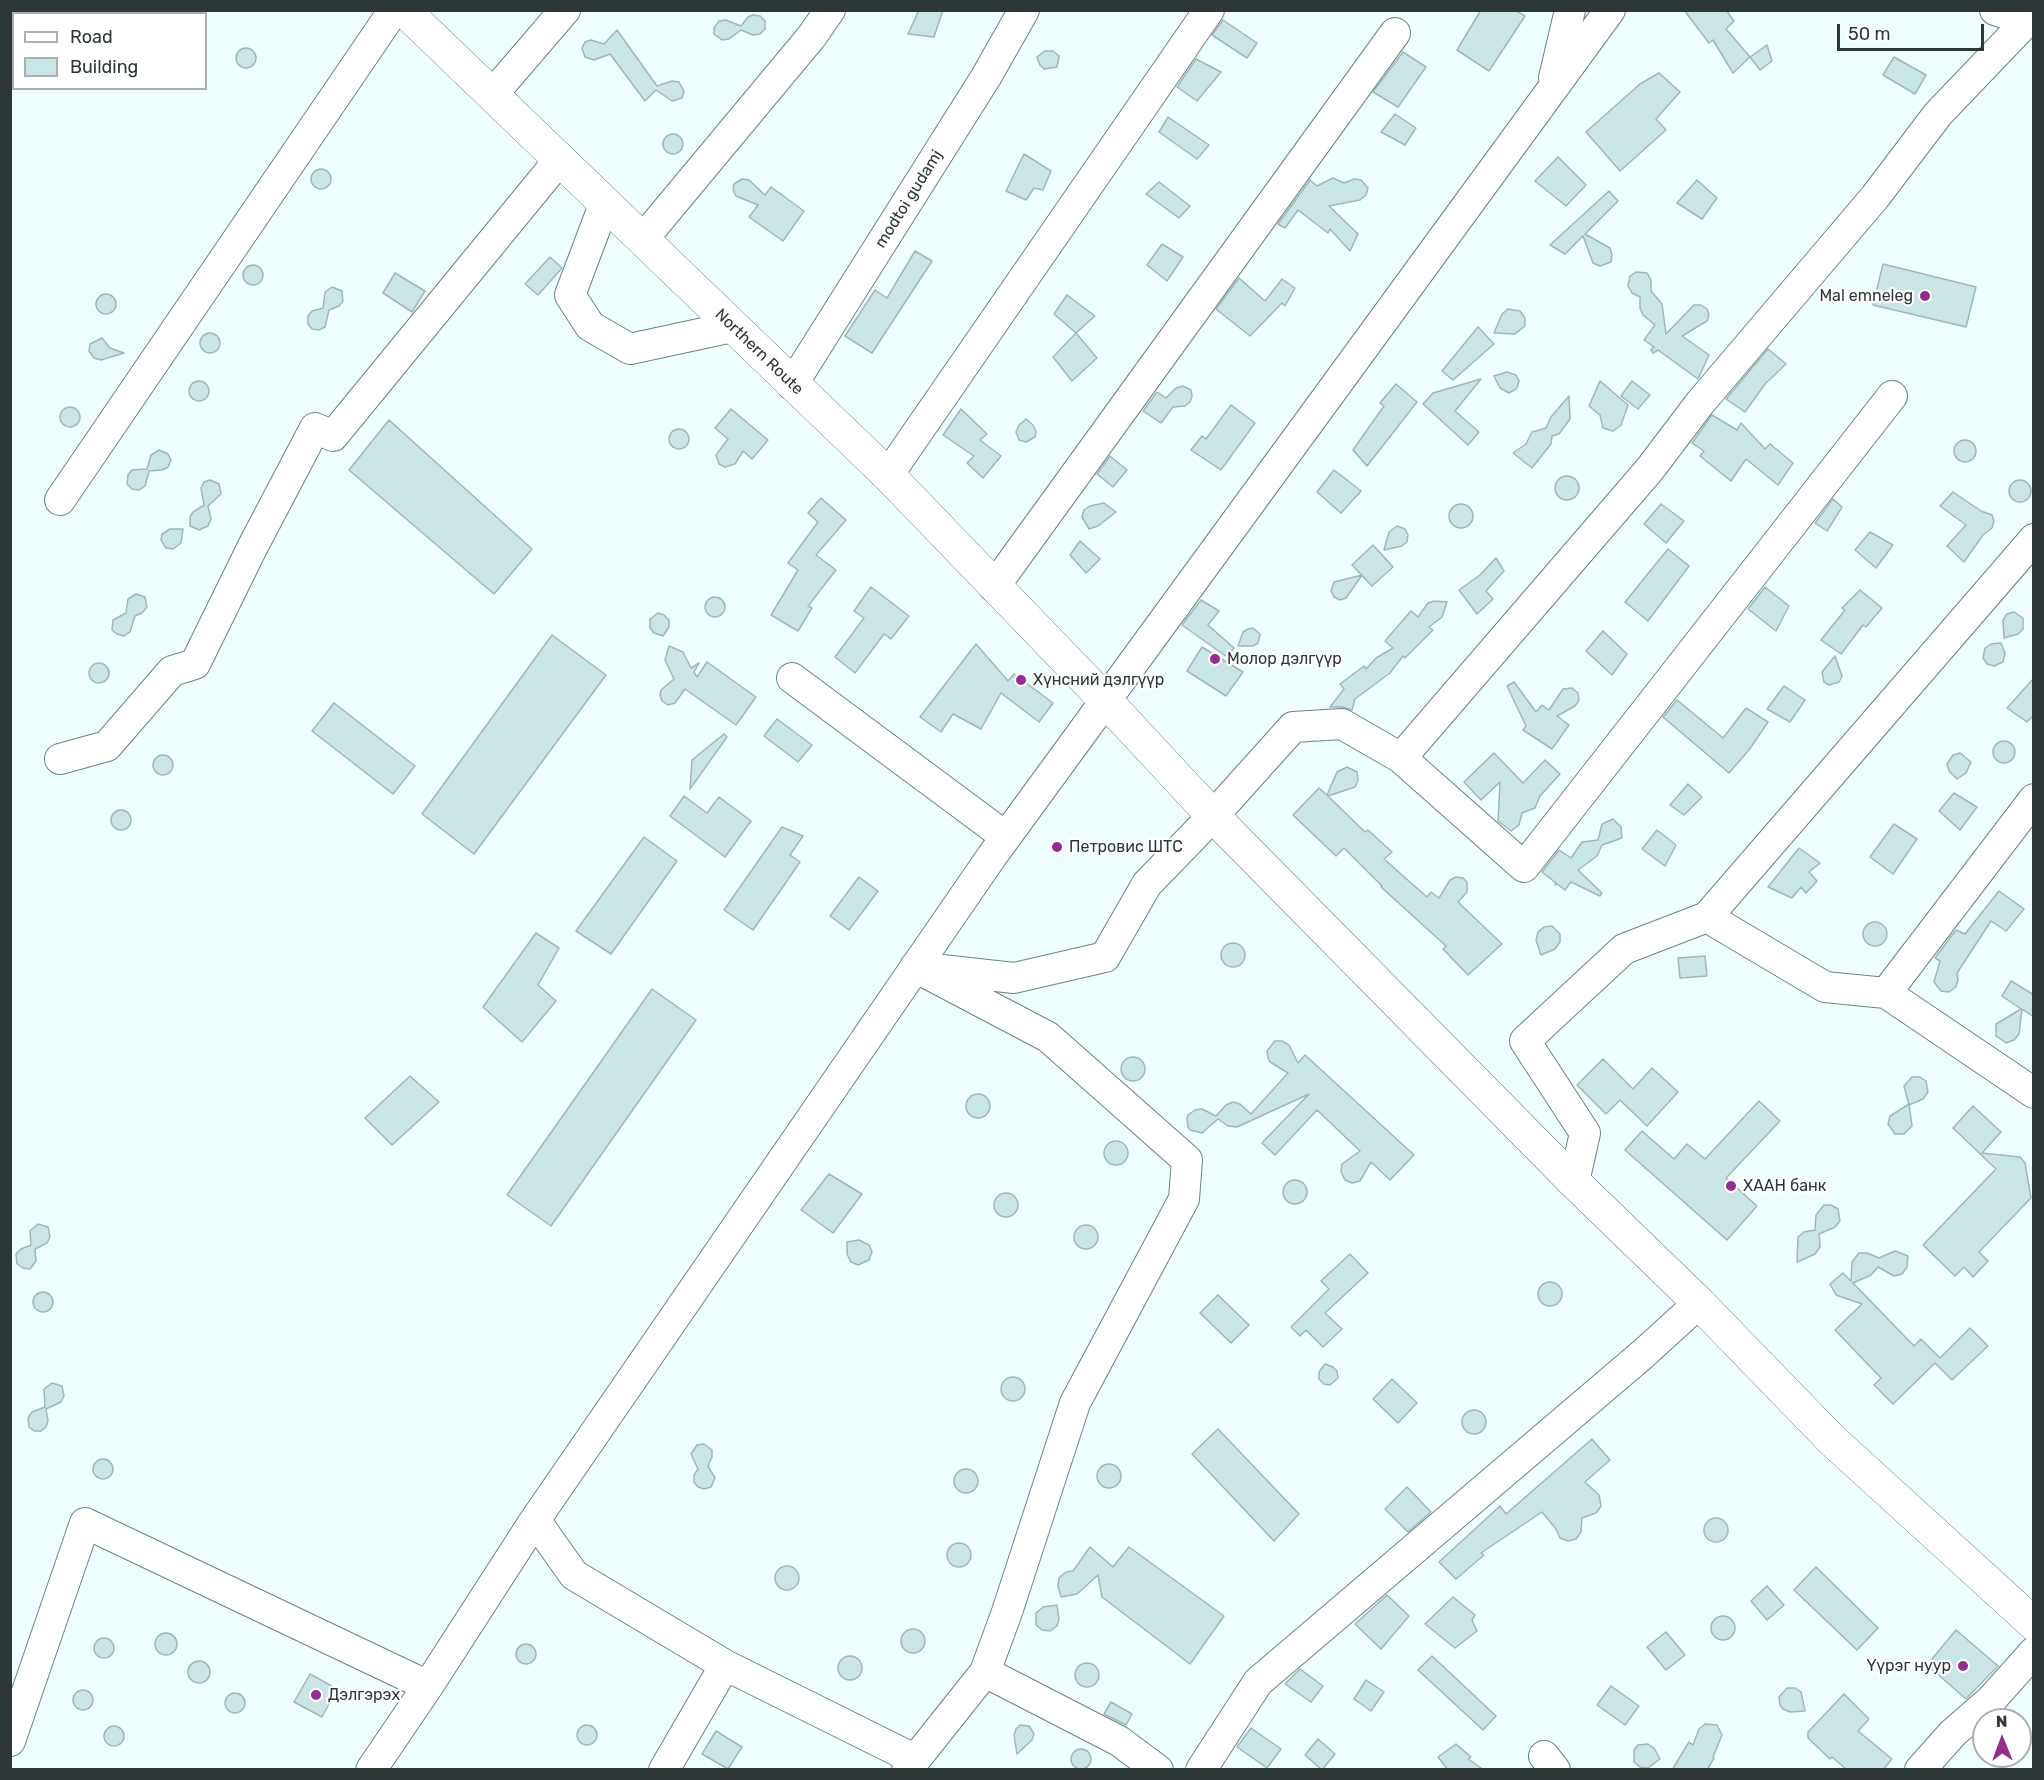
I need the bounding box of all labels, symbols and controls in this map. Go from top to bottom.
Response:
legend [12,12,207,90]
scale bar [1840,12,1987,50]
text: 50 m [1848,23,1891,45]
text: Road [70,26,113,48]
text: Building [70,56,138,78]
street label: modtoi gudamj [871,146,947,252]
place label: Mal emneleg [1819,286,1913,306]
marker: Mal emneleg [1918,289,1932,303]
street label: Northern Route [711,305,807,399]
place label: Молор дэлгүүр [1227,649,1342,669]
marker: Молор дэлгүүр [1208,652,1222,666]
place label: Хүнсний дэлгүүр [1033,670,1164,690]
marker: Хүнсний дэлгүүр [1014,673,1028,687]
place label: Петровис ШТС [1069,837,1183,857]
marker: Петровис ШТС [1050,840,1064,854]
place label: ХААН банк [1743,1176,1826,1196]
marker: ХААН банк [1724,1179,1738,1193]
place label: Үүрэг нуур [1866,1656,1951,1676]
marker: Үүрэг нуур [1956,1659,1970,1673]
place label: Дэлгэрэх [328,1685,400,1705]
marker: Дэлгэрэх [309,1688,323,1702]
north arrow [1972,1708,2032,1768]
text: N [1996,1712,2008,1731]

